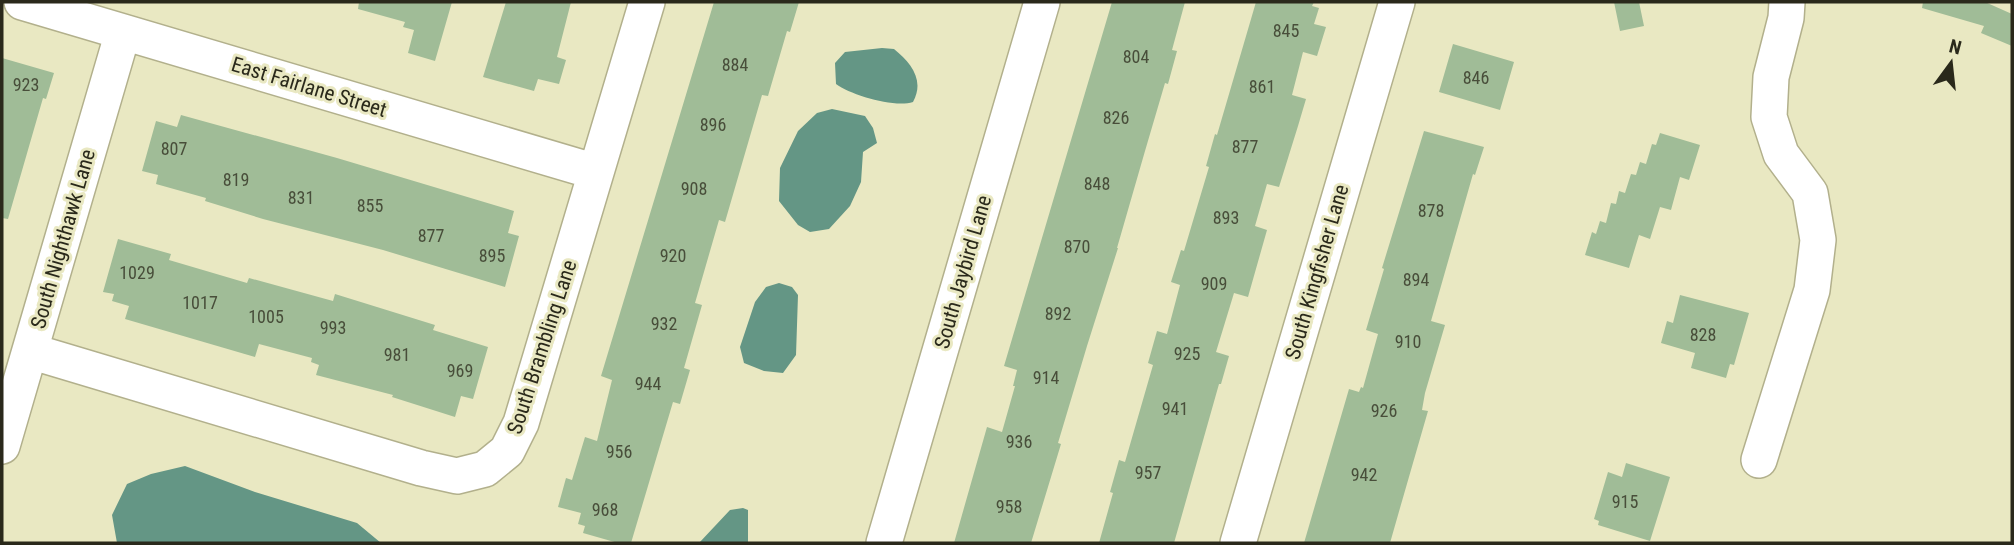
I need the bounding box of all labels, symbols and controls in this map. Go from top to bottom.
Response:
house number: 845 [1273,20,1299,41]
north arrow [1916,28,1986,98]
text: N [1947,34,1964,60]
house number: 804 [1123,46,1149,67]
street label: East Fairlane Street [228,52,390,122]
house number: 884 [722,54,748,75]
house number: 846 [1463,67,1489,88]
house number: 923 [13,74,39,95]
house number: 861 [1249,76,1275,97]
house number: 826 [1103,107,1129,128]
house number: 896 [700,114,726,135]
house number: 877 [1232,136,1258,157]
house number: 807 [161,138,187,159]
street label: South Nighthawk Lane [26,146,100,331]
house number: 819 [223,169,249,190]
house number: 848 [1084,173,1110,194]
house number: 908 [681,178,707,199]
street label: South Kingfisher Lane [1281,182,1353,362]
house number: 831 [288,187,314,208]
street label: South Jaybird Lane [930,192,996,351]
house number: 855 [357,195,383,216]
house number: 878 [1418,200,1444,221]
house number: 893 [1213,207,1239,228]
house number: 877 [418,225,444,246]
house number: 870 [1064,236,1090,257]
house number: 895 [479,245,505,266]
house number: 920 [660,245,686,266]
street label: South Brambling Lane [503,257,582,437]
house number: 1029 [119,262,155,283]
house number: 894 [1403,269,1429,290]
house number: 909 [1201,273,1227,294]
house number: 1017 [182,292,218,313]
house number: 892 [1045,303,1071,324]
house number: 1005 [248,306,284,327]
house number: 932 [651,313,677,334]
house number: 993 [320,317,346,338]
house number: 828 [1690,324,1716,345]
house number: 910 [1395,331,1421,352]
house number: 925 [1174,343,1200,364]
house number: 981 [384,344,410,365]
house number: 969 [447,360,473,381]
house number: 914 [1033,367,1059,388]
house number: 944 [635,373,661,394]
house number: 941 [1162,398,1188,419]
house number: 926 [1371,400,1397,421]
house number: 936 [1006,431,1032,452]
house number: 956 [606,441,632,462]
house number: 957 [1135,462,1161,483]
house number: 942 [1351,464,1377,485]
house number: 915 [1612,491,1638,512]
house number: 958 [996,496,1022,517]
house number: 968 [592,499,618,520]

